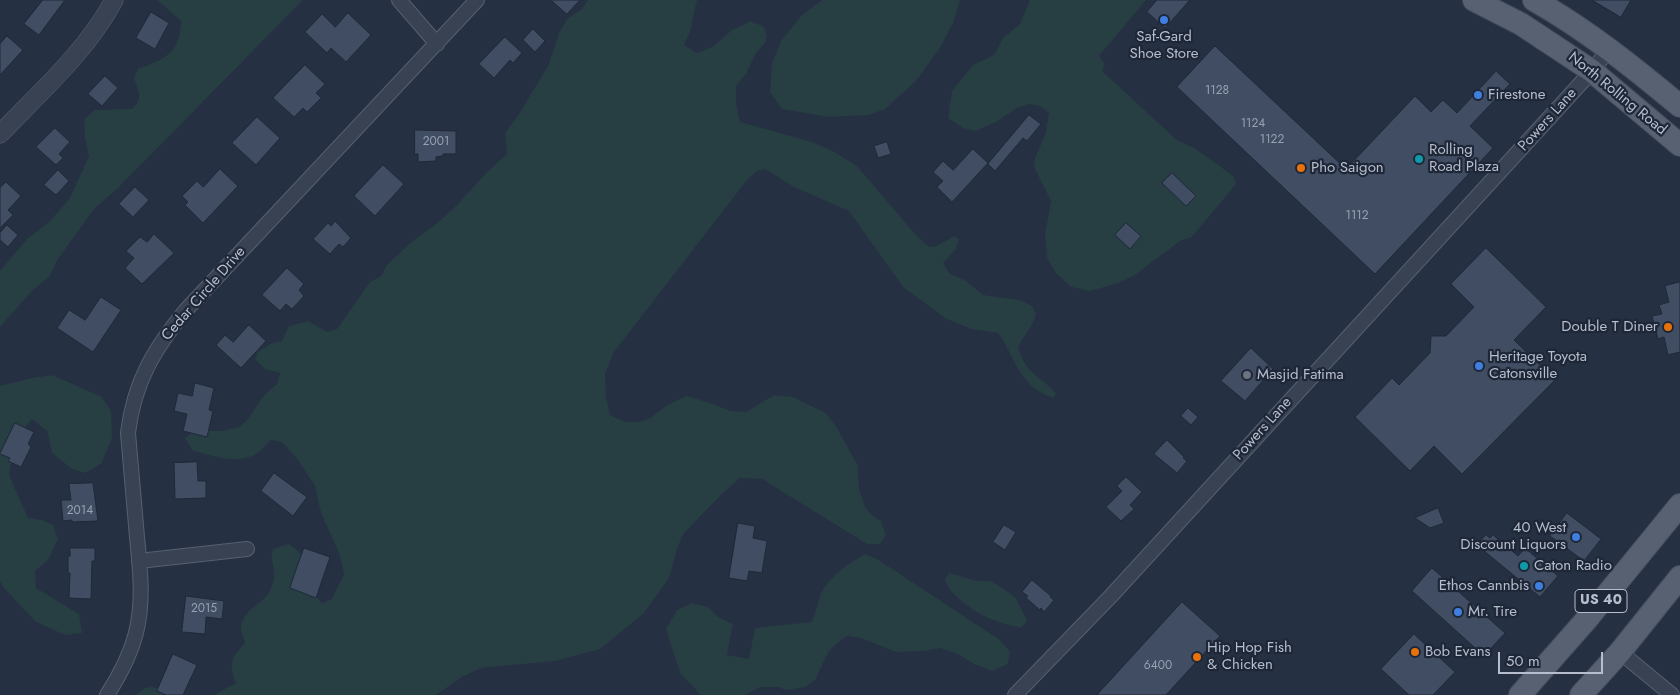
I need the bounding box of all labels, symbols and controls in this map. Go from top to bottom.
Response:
marker: Saf-Gard Shoe Store [1158,14,1170,26]
place label: Saf-Gard Shoe Store [1129,28,1199,63]
street label: North Rolling Road [1564,49,1670,139]
house number: 1128 [1205,84,1229,98]
street label: Powers Lane [1515,85,1581,155]
place label: Firestone [1488,86,1545,104]
marker: Firestone [1472,89,1484,101]
house number: 1124 [1241,117,1265,131]
house number: 1122 [1260,133,1284,147]
house number: 2001 [423,135,449,149]
place label: Rolling Road Plaza [1429,141,1499,176]
marker: Rolling Road Plaza [1413,153,1425,165]
place label: Pho Saigon [1311,159,1384,177]
marker: Pho Saigon [1295,162,1307,174]
house number: 1112 [1345,209,1369,223]
street label: Cedar Circle Drive [158,243,250,345]
place label: Double T Diner [1561,318,1658,336]
marker: Double T Diner [1662,321,1674,333]
place label: Heritage Toyota Catonsville [1489,348,1587,383]
marker: Heritage Toyota Catonsville [1473,360,1485,372]
place label: Masjid Fatima [1257,366,1344,384]
marker: Masjid Fatima [1241,369,1253,381]
street label: Powers Lane [1230,394,1296,464]
house number: 2014 [67,504,93,518]
place label: 40 West Discount Liquors [1460,519,1566,554]
marker: 40 West Discount Liquors [1570,531,1582,543]
place label: Caton Radio [1534,557,1612,575]
marker: Caton Radio [1518,560,1530,572]
place label: Ethos Cannbis [1439,577,1529,595]
marker: Ethos Cannbis [1533,580,1545,592]
road number: US 40 [1575,590,1627,612]
house number: 2015 [191,602,217,616]
place label: Mr. Tire [1468,603,1517,621]
marker: Mr. Tire [1452,606,1464,618]
place label: Hip Hop Fish & Chicken [1207,639,1292,674]
scale bar [1500,642,1605,674]
place label: Bob Evans [1425,643,1491,661]
marker: Bob Evans [1409,646,1421,658]
text: 50 m [1506,650,1540,672]
marker: Hip Hop Fish & Chicken [1191,651,1203,663]
house number: 6400 [1144,659,1172,673]

